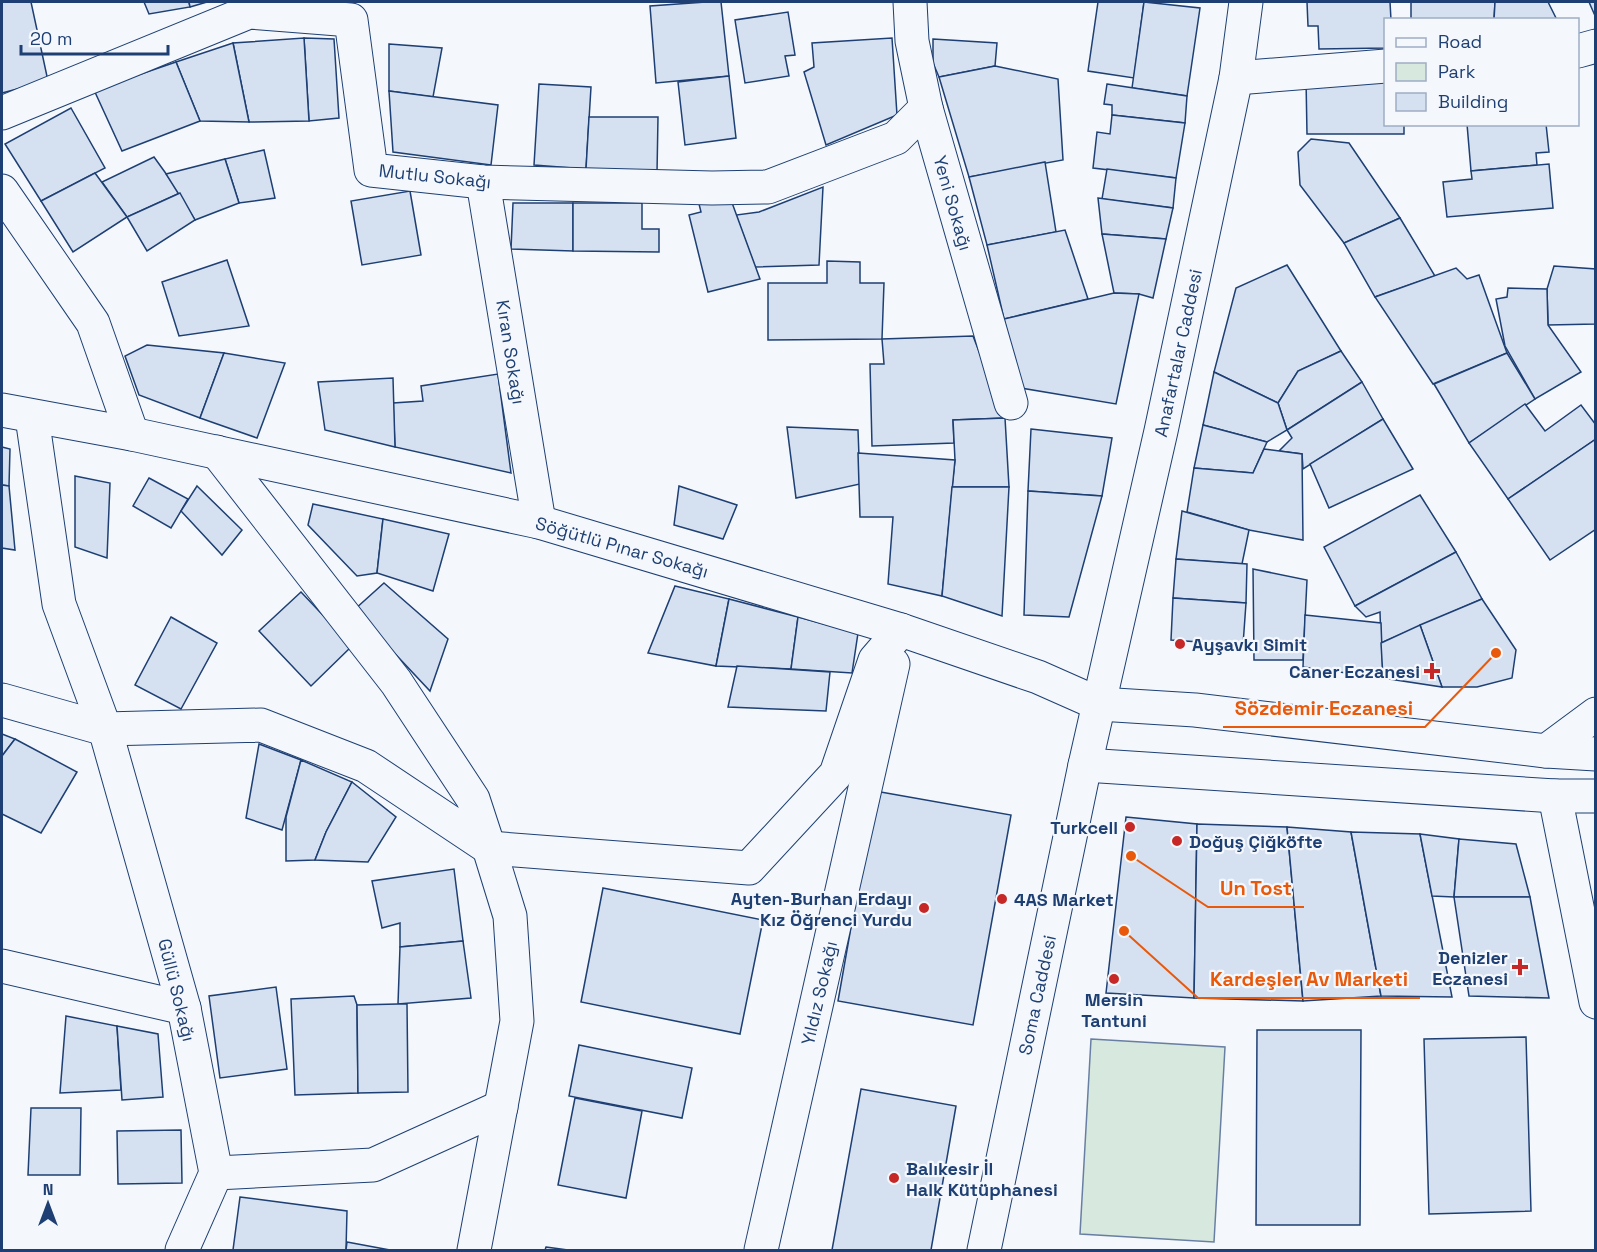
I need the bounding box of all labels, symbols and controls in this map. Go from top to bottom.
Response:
scale bar [21,18,168,56]
legend [1384,18,1579,126]
text: 20 m [30,27,73,50]
text: Road [1438,30,1482,53]
text: Park [1438,60,1476,83]
text: Building [1438,90,1508,113]
street label: Yeni Sokağı [928,153,978,253]
street label: Mutlu Sokağı [378,159,492,193]
street label: Anafartalar Caddesi [1149,267,1207,439]
street label: Kıran Sokağı [491,298,531,406]
street label: Söğütlü Pınar Sokağı [533,511,711,583]
place label: Ayşavkı Simit [1192,633,1307,656]
marker: Ayşavkı Simit [1173,637,1187,651]
place label: Caner Eczanesi [1289,660,1420,683]
marker: Caner Eczanesi [1425,664,1439,678]
callout: Sözdemir Eczanesi [1223,689,1425,727]
text: Sözdemir Eczanesi [1235,695,1413,721]
place label: Turkcell [1050,816,1118,839]
marker: Turkcell [1123,820,1137,834]
place label: Doğuş Çiğköfte [1189,830,1323,853]
marker: Doğuş Çiğköfte [1170,834,1184,848]
callout: Un Tost [1208,869,1304,907]
text: Un Tost [1220,875,1292,901]
place label: Ayten-Burhan Erdayı Kız Öğrenci Yurdu [731,887,912,931]
place label: 4AS Market [1014,888,1114,911]
marker: 4AS Market [995,892,1009,906]
marker: Ayten-Burhan Erdayı Kız Öğrenci Yurdu [917,901,931,915]
street label: Soma Caddesi [1013,933,1061,1057]
street label: Güllü Sokağı [153,936,201,1044]
street label: Yıldız Sokağı [796,939,842,1047]
place label: Denizler Eczanesi [1432,946,1508,990]
callout: Kardeşler Av Marketi [1198,960,1420,998]
marker: Denizler Eczanesi [1513,960,1527,974]
text: Kardeşler Av Marketi [1210,966,1408,992]
marker: Mersin Tantuni [1107,972,1121,986]
place label: Mersin Tantuni [1081,988,1147,1032]
place label: Balıkesir İl Halk Kütüphanesi [906,1157,1058,1201]
marker: Balıkesir İl Halk Kütüphanesi [887,1171,901,1185]
north arrow [18,1174,78,1234]
text: N [43,1179,53,1200]

